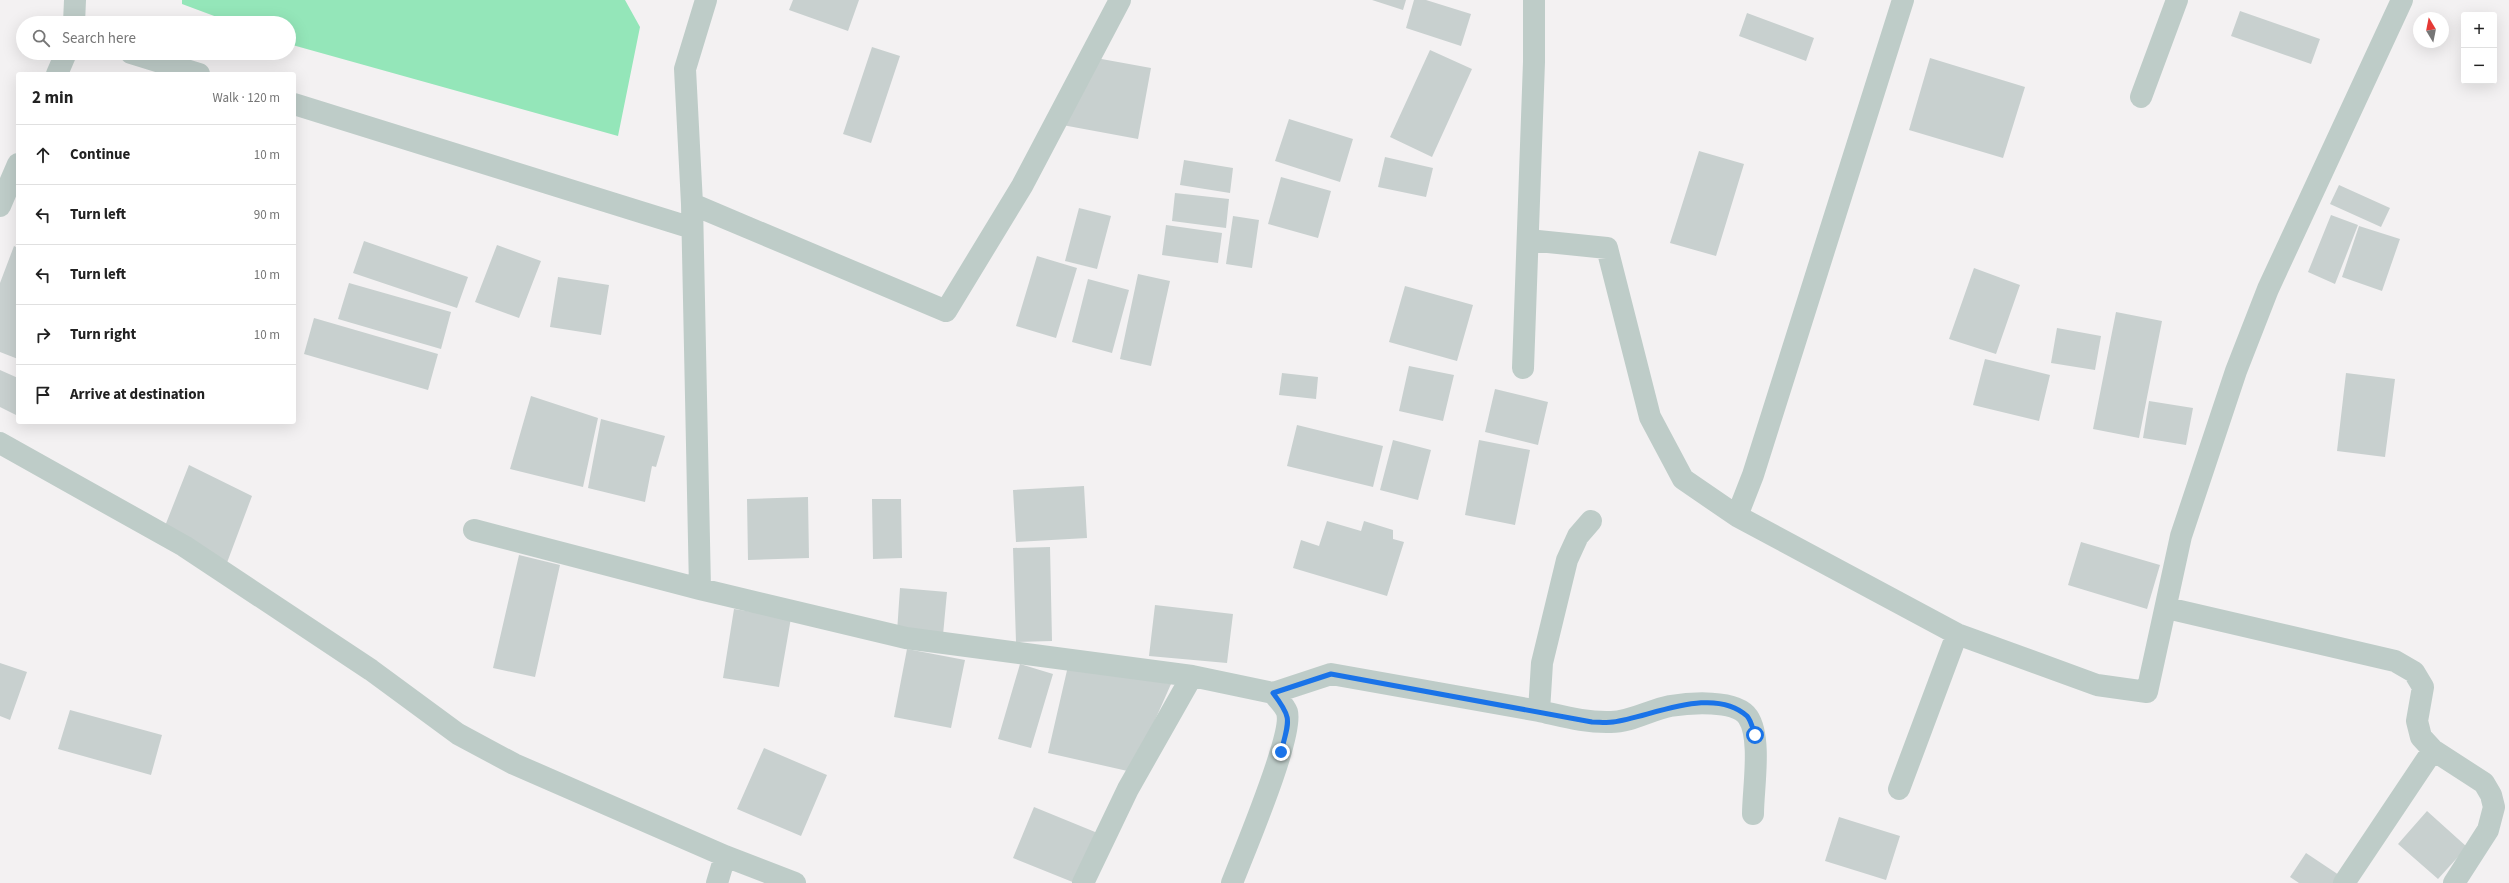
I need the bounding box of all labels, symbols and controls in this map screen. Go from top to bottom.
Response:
north arrow [2413,12,2449,48]
map controls [2461,12,2497,84]
button: + [2461,12,2497,48]
search box [16,16,296,60]
icon: search [30,27,52,49]
text: Search here [62,28,136,49]
button: − [2461,48,2497,84]
text: 2 min [32,86,73,110]
text: Walk · 120 m [212,89,280,107]
icon: ahead [32,144,54,166]
text: Continue [70,144,130,165]
text: 10 m [254,146,280,164]
icon: left [32,204,54,226]
text: Turn left [70,204,126,225]
text: 90 m [254,206,280,224]
icon: left [32,264,54,286]
text: Turn left [70,264,126,285]
text: 10 m [254,266,280,284]
icon: right [32,324,54,346]
text: Turn right [70,324,136,345]
text: 10 m [254,326,280,344]
icon: arrive [32,384,54,406]
text: Arrive at destination [70,384,205,405]
route start [1746,726,1764,744]
route end [1272,743,1290,761]

